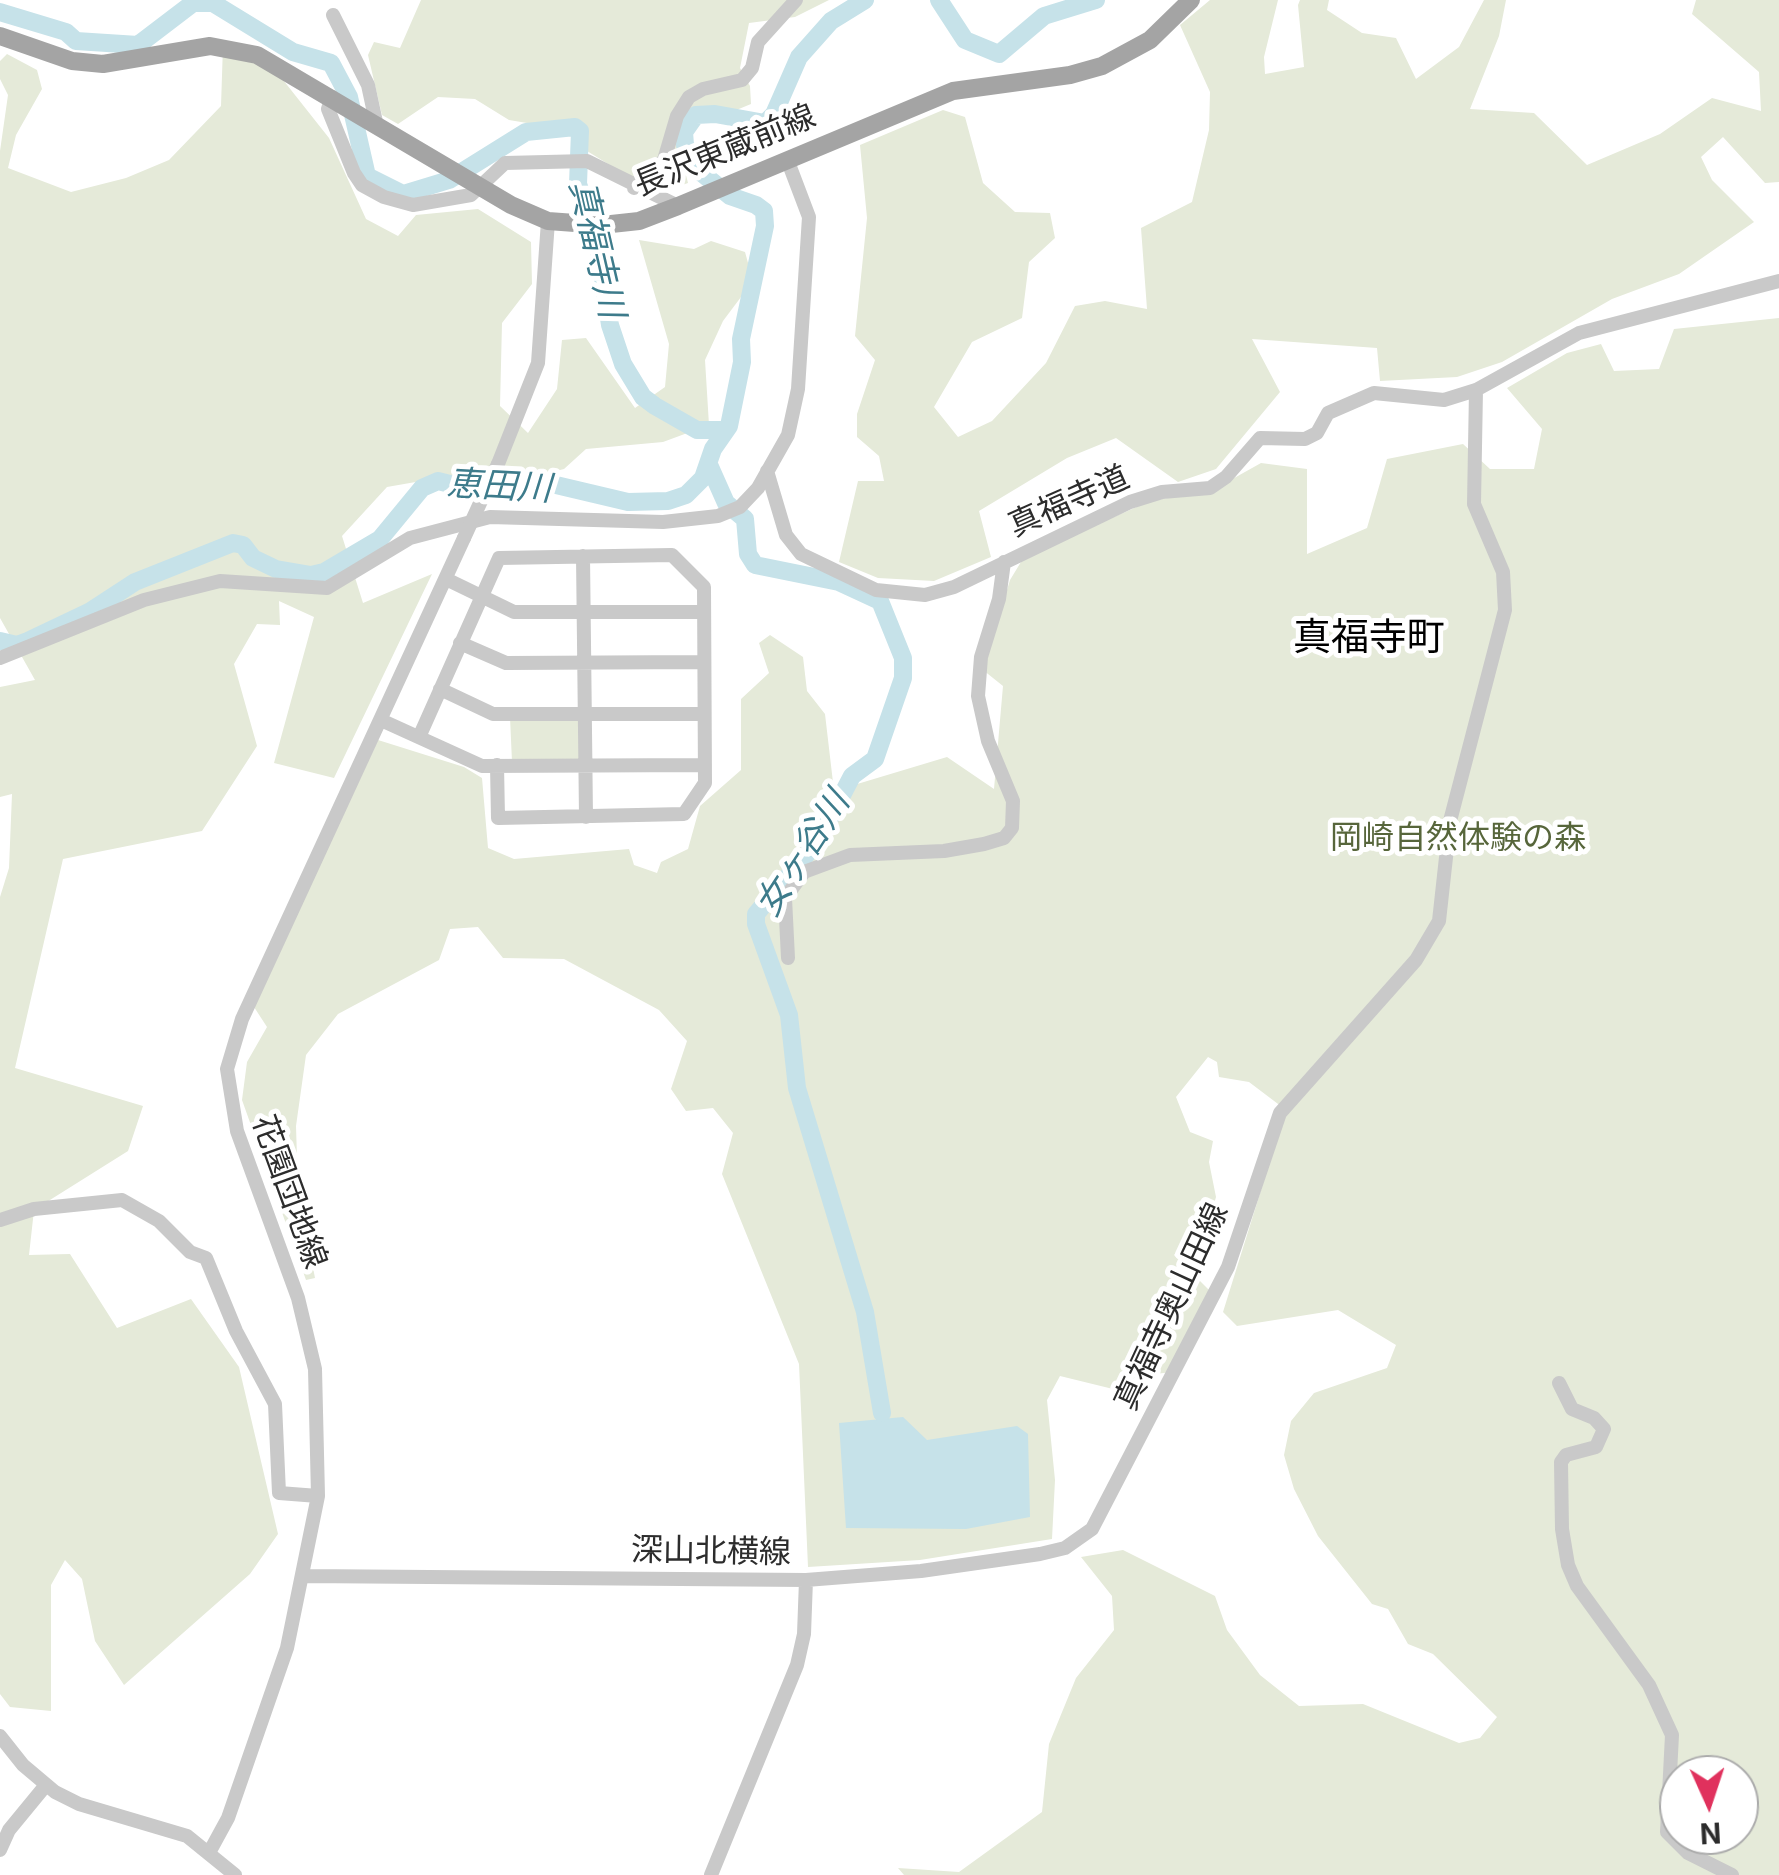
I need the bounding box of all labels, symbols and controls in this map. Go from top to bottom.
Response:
street label: 長沢東蔵前線 [629,97,821,205]
water label: 真福寺川 [560,176,632,322]
street label: 真福寺道 [1003,458,1135,546]
water label: 恵田川 [445,463,553,511]
district label: 真福寺町 [1293,616,1445,662]
water label: 女ヶ谷川 [747,784,859,924]
park label: 岡崎自然体験の森 [1330,819,1586,857]
street label: 花園団地線 [244,1110,334,1274]
street label: 真福寺奥山田線 [1107,1197,1237,1417]
street label: 深山北横線 [631,1531,791,1573]
north arrow [1659,1755,1759,1855]
text: N [1699,1815,1722,1850]

